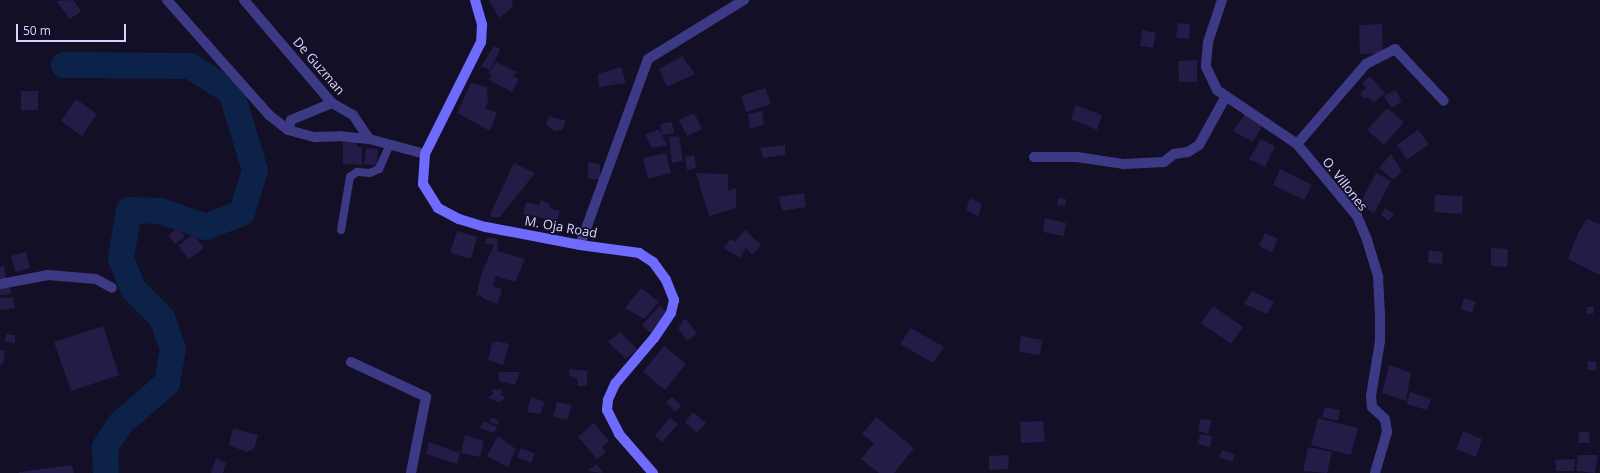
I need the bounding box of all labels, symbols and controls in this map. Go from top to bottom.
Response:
scale bar [18,16,128,42]
text: 50 m [23,22,51,39]
street label: De Guzman [290,34,348,98]
street label: O. Villones [1319,154,1371,214]
street label: M. Oja Road [523,213,599,241]

